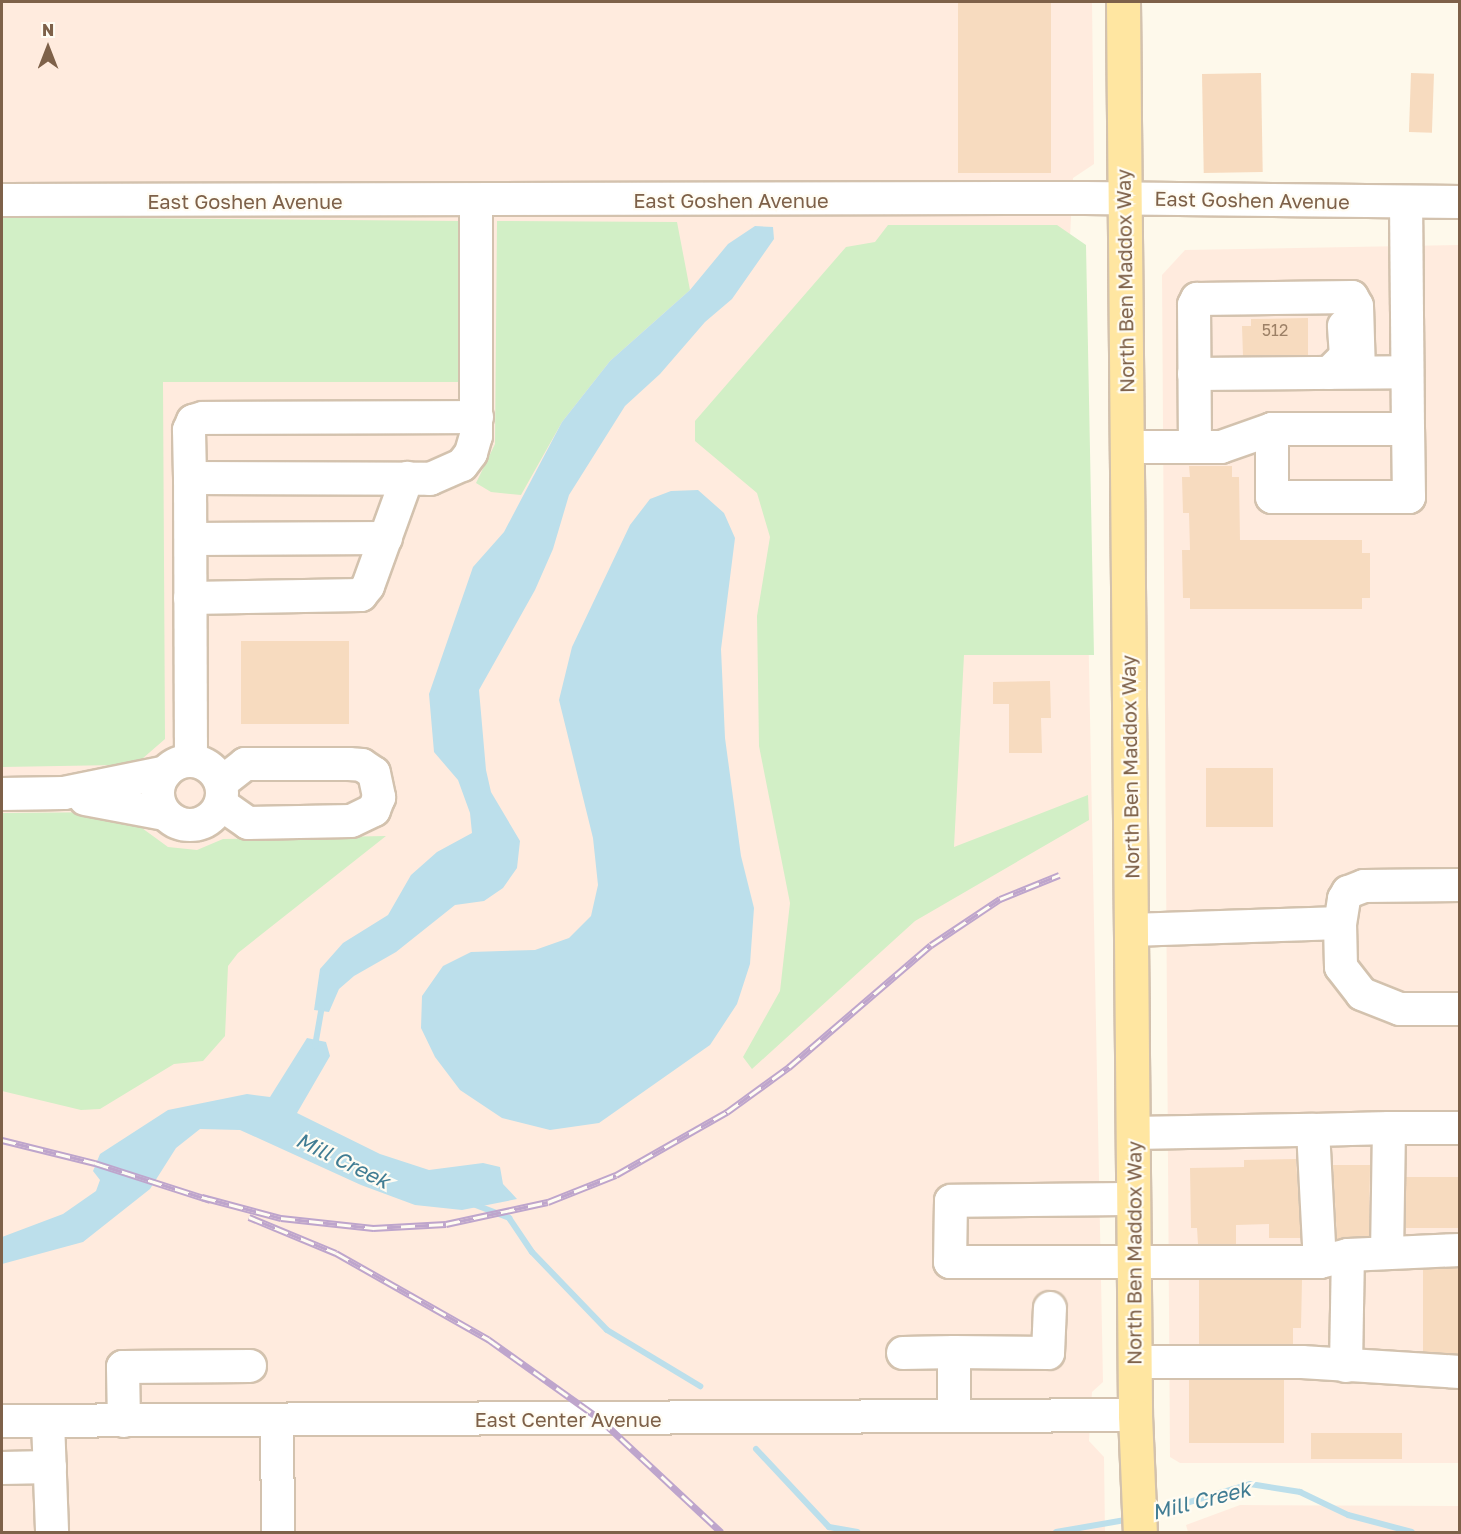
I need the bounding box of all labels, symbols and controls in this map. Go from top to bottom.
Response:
north arrow [18,18,78,78]
text: N [42,20,54,40]
street label: North Ben Maddox Way [1111,169,1139,393]
street label: East Goshen Avenue [1154,186,1350,214]
street label: East Goshen Avenue [633,188,829,212]
street label: East Goshen Avenue [147,189,343,213]
house number: 512 [1262,320,1288,340]
street label: North Ben Maddox Way [1116,655,1144,879]
water label: Mill Creek [292,1127,394,1193]
street label: North Ben Maddox Way [1122,1141,1146,1365]
street label: East Center Avenue [474,1407,662,1431]
water label: Mill Creek [1149,1476,1253,1524]

